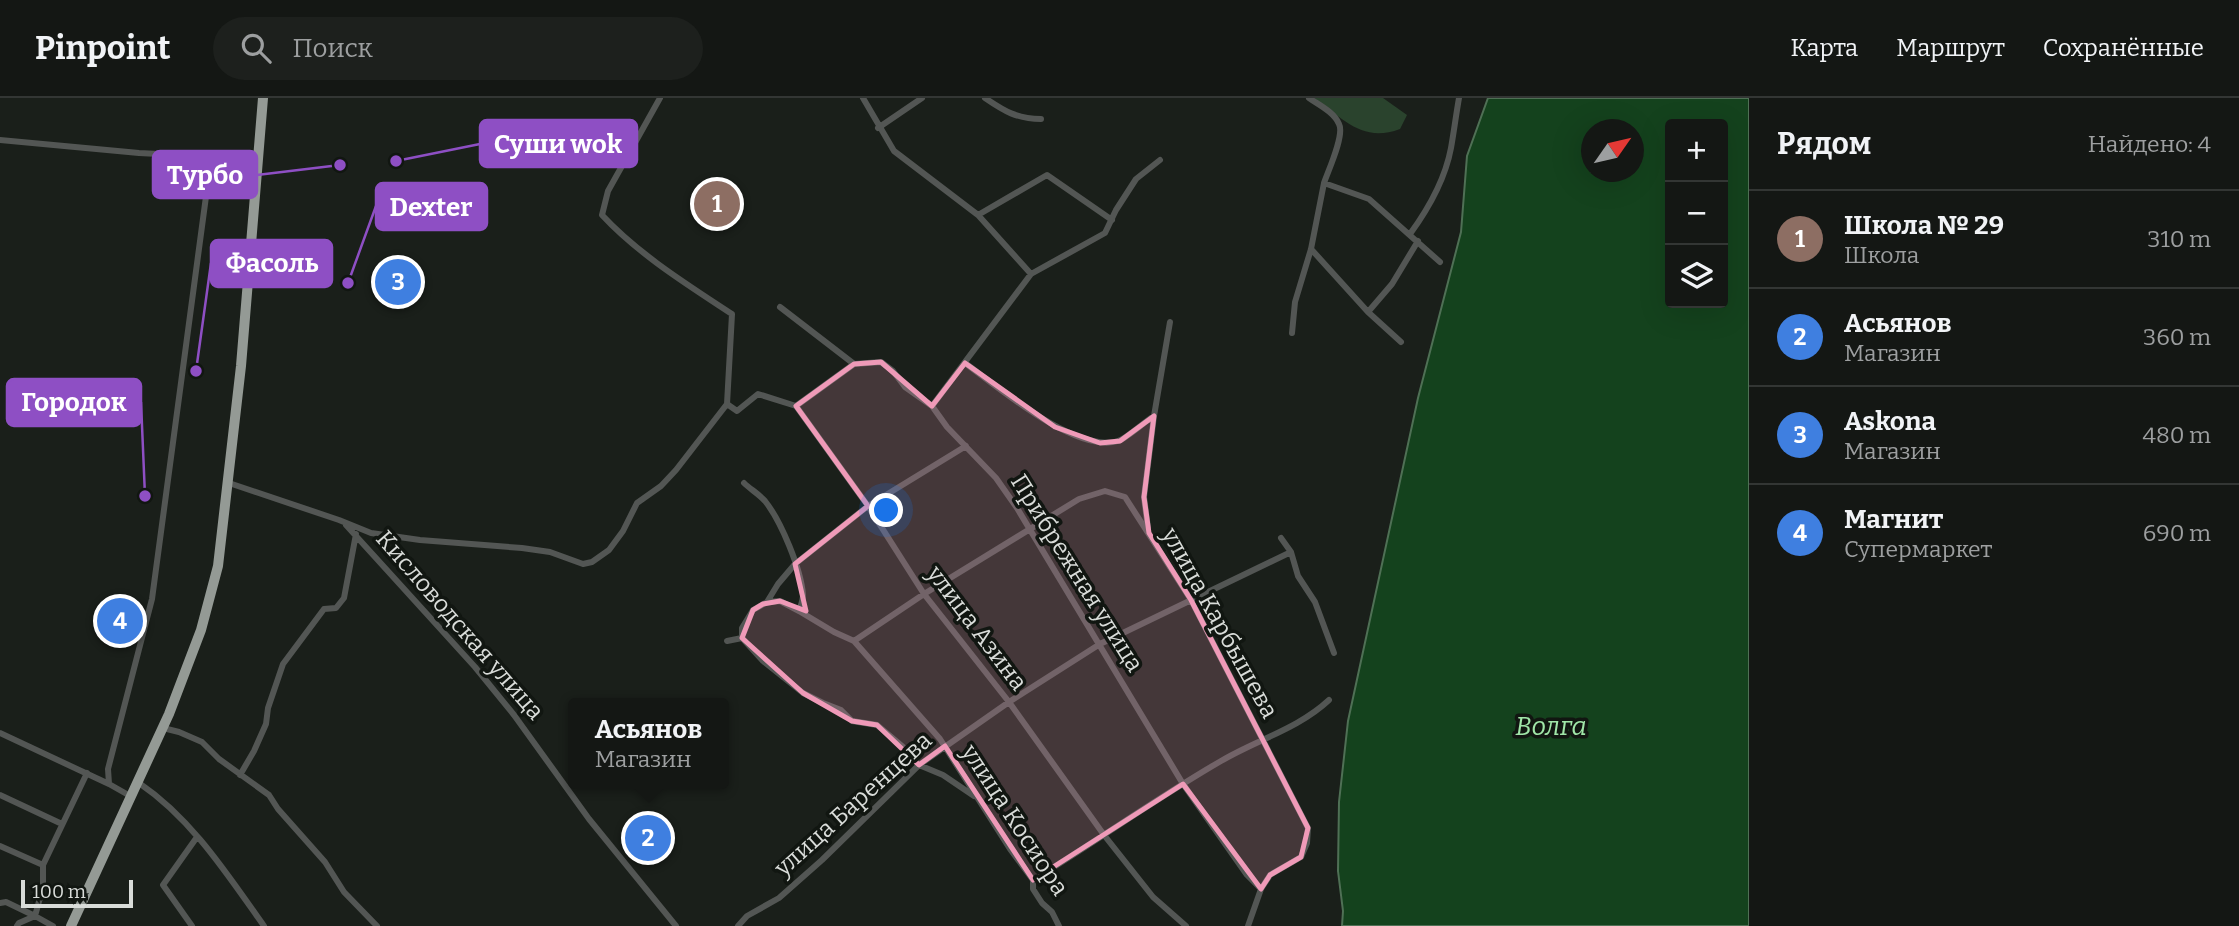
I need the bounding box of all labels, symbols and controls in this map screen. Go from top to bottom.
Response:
search box [213,17,703,80]
text: Pinpoint [35,28,171,68]
icon: search [237,29,275,67]
text: Поиск [293,33,373,64]
text: Карта [1790,34,1858,62]
text: Маршрут [1896,34,2005,62]
text: Сохранённые [2043,34,2204,62]
north arrow [1581,119,1644,182]
map controls [1665,119,1728,308]
button: + [1665,119,1728,182]
callout: Суши wok [480,120,637,167]
text: Рядом [1777,126,1871,162]
text: Суши wok [494,129,623,160]
text: Найдено: 4 [2088,130,2211,158]
callout: Турбо [153,151,257,198]
text: Турбо [167,160,243,191]
pin: 1 [694,178,740,230]
button: − [1665,182,1728,245]
callout: Dexter [376,183,487,230]
text: Dexter [390,192,472,223]
text: Школа № 29 [1844,210,2004,241]
text: 1 [1795,225,1805,253]
text: 310 m [2147,225,2211,253]
callout: Фасоль [211,240,332,287]
text: Школа [1844,241,1919,269]
button: layers [1665,245,1728,308]
text: Фасоль [226,248,318,279]
pin: 3 [375,256,421,308]
text: Асьянов [1844,308,1952,339]
text: 2 [1794,323,1806,351]
text: 360 m [2143,323,2211,351]
text: Магазин [1844,339,1941,367]
callout: Городок [7,379,141,426]
text: Городок [21,387,127,418]
text: Askona [1844,406,1936,437]
text: 3 [1793,421,1807,449]
text: 480 m [2142,421,2211,449]
text: Магазин [1844,437,1941,465]
street label: Прибрежная улица [1005,469,1149,677]
your location [869,493,903,527]
text: Магнит [1844,504,1943,535]
text: 4 [1793,519,1807,547]
text: 690 m [2143,519,2211,547]
street label: улица Карбышева [1156,522,1284,723]
street label: Кисловодская улица [370,525,550,725]
text: Супермаркет [1844,535,1992,563]
street label: улица Азина [921,559,1033,696]
pin: 4 [97,595,143,647]
popup [568,698,729,789]
water label: Волга [1515,711,1587,742]
text: Асьянов [595,714,702,745]
street label: улица Баренцева [768,726,937,883]
street label: улица Косиора [955,738,1074,901]
text: Магазин [595,745,691,773]
pin: 2 [625,812,671,864]
scale bar [21,877,133,909]
text: 100 m [32,880,86,903]

